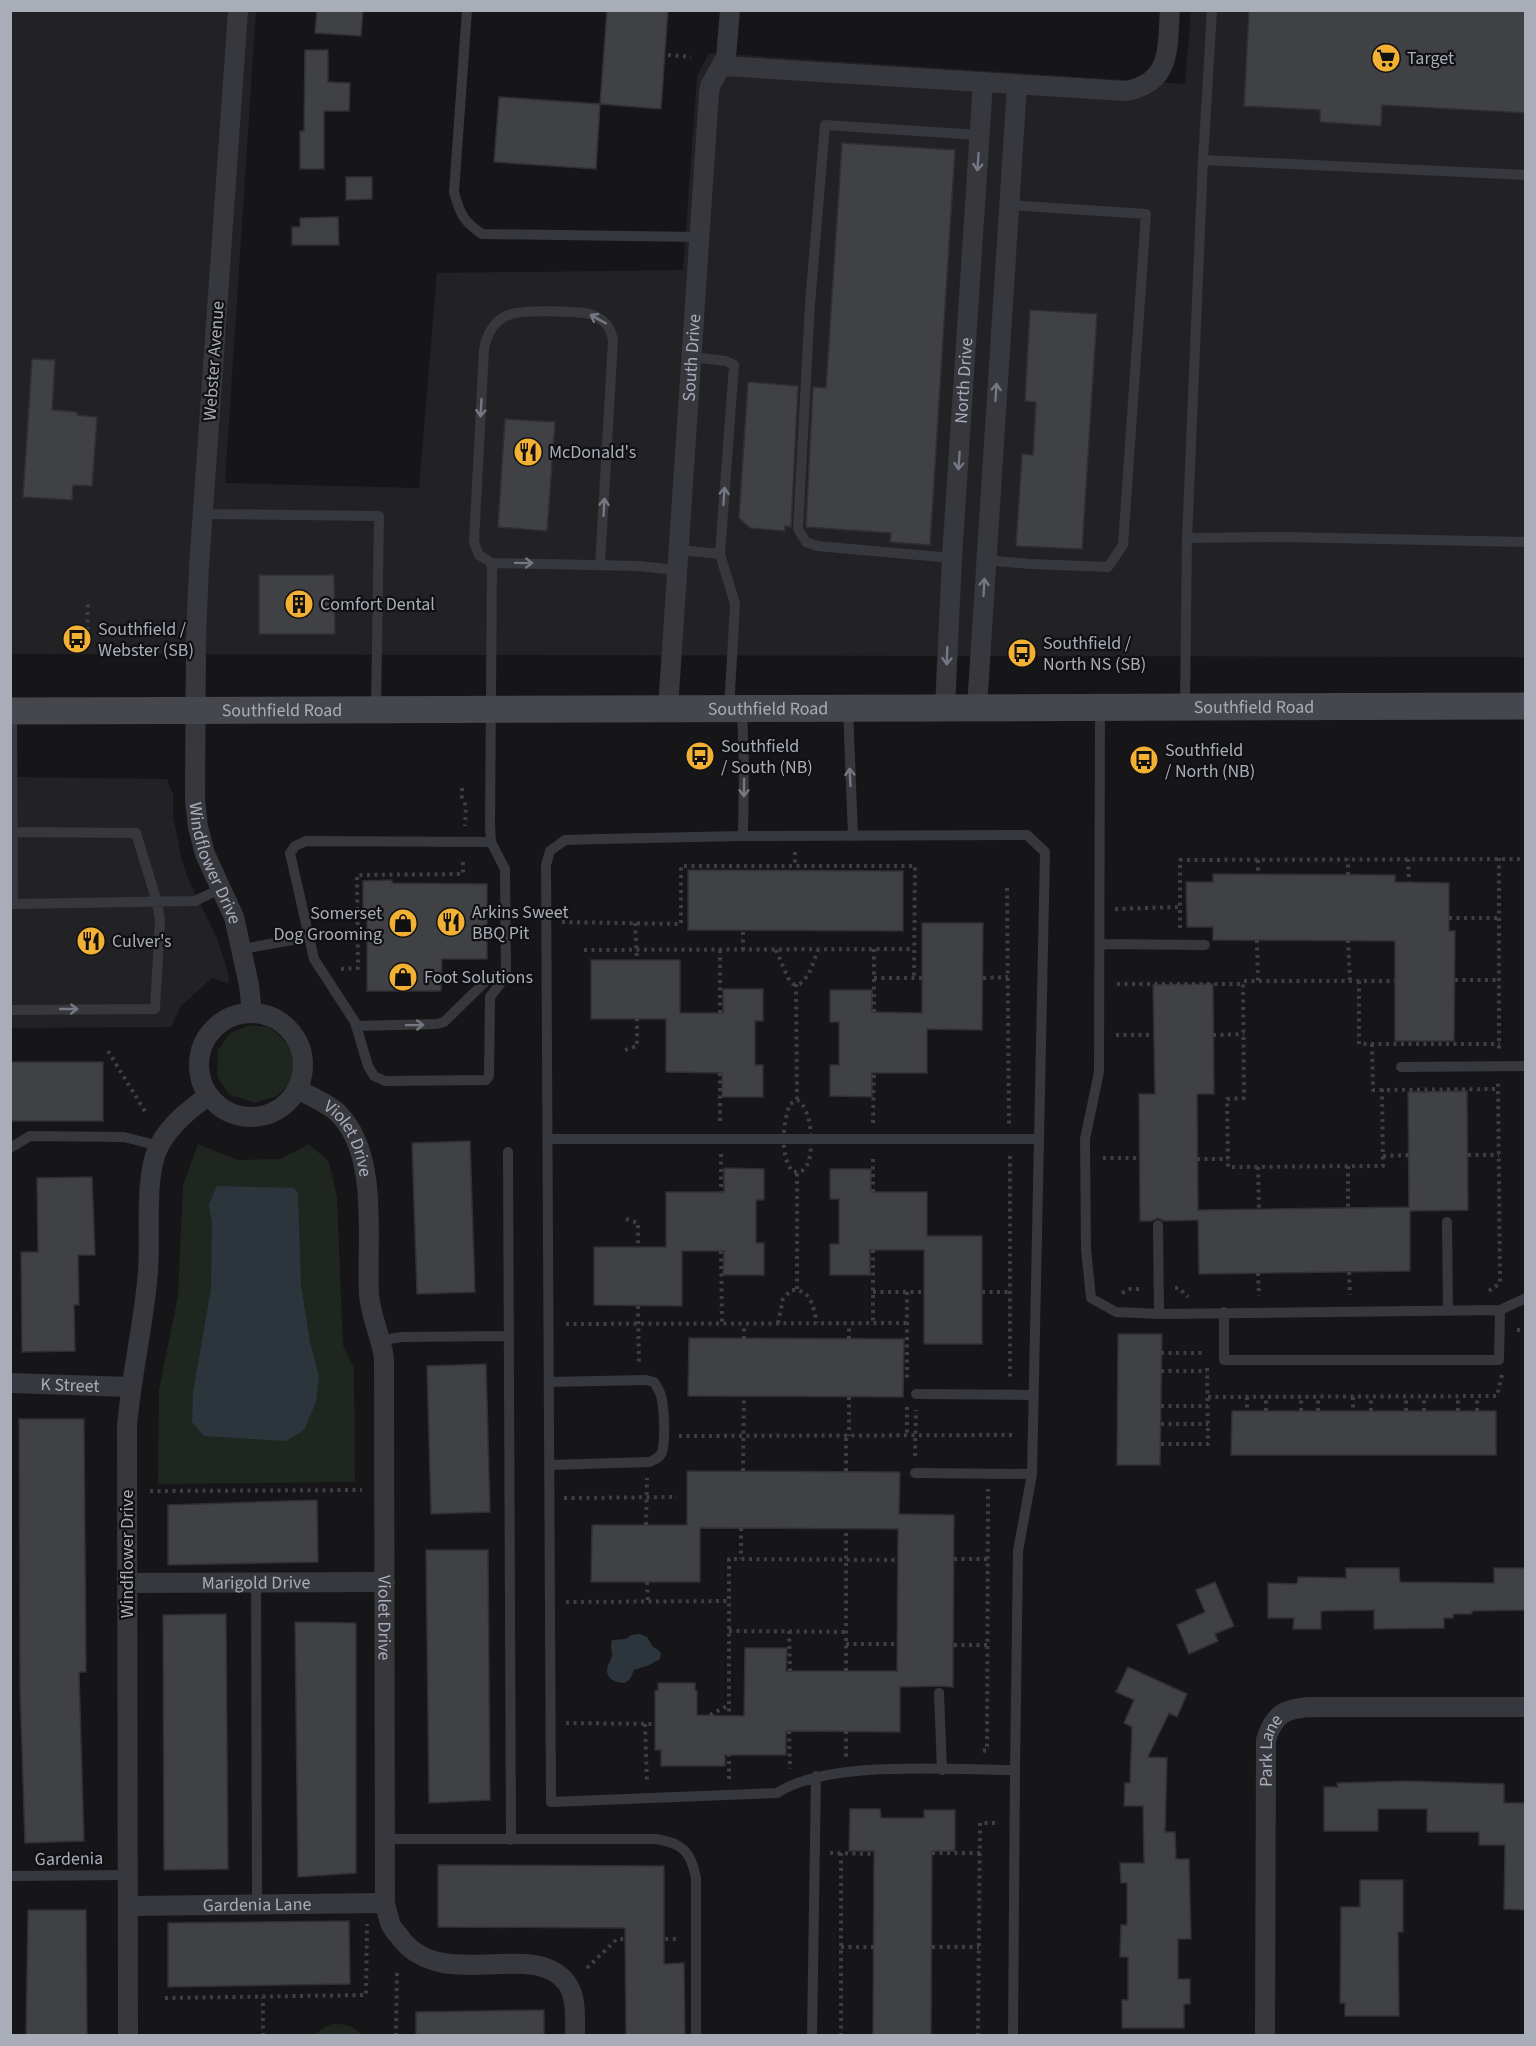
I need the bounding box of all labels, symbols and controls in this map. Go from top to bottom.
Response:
supermarket icon: Target [1370,42,1402,74]
place label: Target [1407,46,1454,71]
one-way arrow [972,151,983,171]
street label: Webster Avenue [197,300,231,422]
one-way arrow [590,313,607,325]
street label: South Drive [676,313,707,402]
street label: North Drive [948,337,979,424]
one-way arrow [991,382,1002,402]
one-way arrow [475,398,486,418]
restaurant icon: McDonald's [512,436,544,468]
place label: McDonald's [549,440,636,465]
one-way arrow [953,451,964,471]
one-way arrow [719,486,730,506]
one-way arrow [598,497,609,517]
one-way arrow [514,558,534,569]
one-way arrow [978,577,989,597]
building icon: Comfort Dental [283,588,315,620]
place label: Comfort Dental [320,592,435,617]
place label: Southfield / Webster (SB) [98,617,194,663]
bus stop icon: Southfield / Webster (SB) [61,623,93,655]
place label: Southfield / North NS (SB) [1043,631,1146,677]
bus stop icon: Southfield / North NS (SB) [1006,637,1038,669]
one-way arrow [942,645,953,665]
street label: Southfield Road [1194,694,1314,720]
street label: Southfield Road [708,696,828,721]
street label: Southfield Road [222,697,342,723]
place label: Southfield / South (NB) [721,734,813,780]
place label: Southfield / North (NB) [1165,738,1255,784]
bus stop icon: Southfield / South (NB) [684,740,716,772]
bus stop icon: Southfield / North (NB) [1128,744,1160,776]
one-way arrow [845,768,856,788]
one-way arrow [738,778,750,798]
street label: Windflower Drive [183,801,248,926]
place label: Arkins Sweet BBQ Pit [472,900,569,946]
place label: Somerset Dog Grooming [274,901,382,947]
restaurant icon: Arkins Sweet BBQ Pit [435,906,467,938]
shop icon: Somerset Dog Grooming [387,907,419,939]
restaurant icon: Culver's [75,925,107,957]
place label: Culver's [112,929,172,954]
shop icon: Foot Solutions [387,961,419,993]
place label: Foot Solutions [424,965,533,990]
one-way arrow [58,1003,78,1015]
one-way arrow [404,1019,424,1031]
street label: Violet Drive [319,1094,378,1179]
street label: K Street [40,1372,100,1398]
street label: Windflower Drive [115,1490,140,1618]
street label: Marigold Drive [202,1570,310,1595]
street label: Violet Drive [372,1575,397,1661]
street label: Park Lane [1253,1708,1288,1787]
street label: Gardenia [35,1846,103,1872]
street label: Gardenia Lane [202,1891,312,1918]

